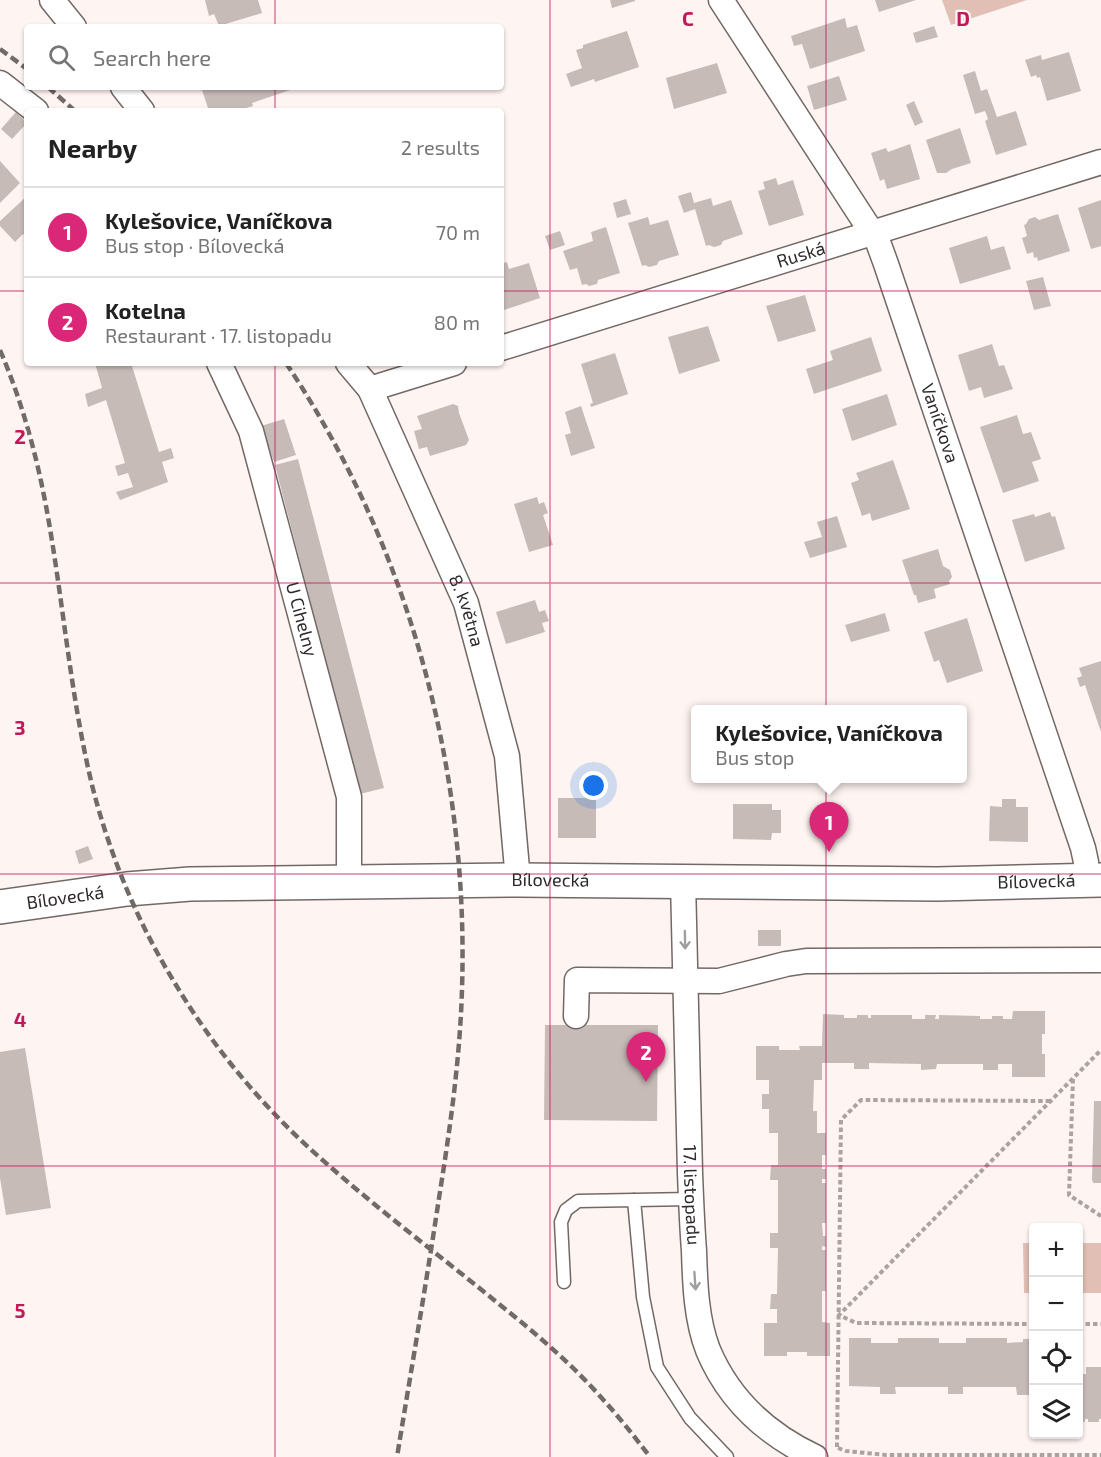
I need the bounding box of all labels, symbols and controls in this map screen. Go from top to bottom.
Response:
text: C [682,6,694,30]
text: D [956,6,970,30]
search box [24,24,504,90]
icon: search [45,41,78,74]
text: Search here [93,44,211,70]
text: Nearby [48,132,137,163]
text: 2 results [401,135,480,159]
text: Kylešovice, Vaníčkova [105,207,332,233]
text: 1 [63,220,72,244]
text: 70 m [436,220,480,244]
text: Bus stop · Bílovecká [105,233,285,257]
street label: Ruská [774,236,828,272]
text: Kotelna [105,297,186,323]
text: 2 [62,310,73,334]
text: 80 m [434,310,480,334]
text: Restaurant · 17. listopadu [105,323,332,347]
street label: Vaníčkova [917,380,964,466]
text: 2 [14,424,26,448]
street label: 8. května [445,571,489,649]
street label: U Cihelny [282,579,323,659]
popup [691,705,967,783]
text: 3 [14,715,26,739]
text: Kylešovice, Vaníčkova [715,719,943,745]
text: Bus stop [715,745,794,769]
your location [579,771,608,800]
pin: 1 [810,802,848,852]
street label: Bílovecká [511,868,590,891]
street label: Bílovecká [997,869,1076,893]
street label: Bílovecká [25,880,105,913]
one-way arrow [679,929,690,949]
text: 4 [14,1007,27,1031]
pin: 2 [626,1032,666,1082]
street label: 17. listopadu [679,1144,706,1246]
map controls [1029,1223,1083,1439]
button: + [1029,1223,1083,1277]
one-way arrow [690,1271,701,1291]
button: − [1029,1277,1083,1331]
text: 5 [14,1298,26,1322]
button: locate [1029,1331,1083,1385]
button: layers [1029,1385,1083,1439]

